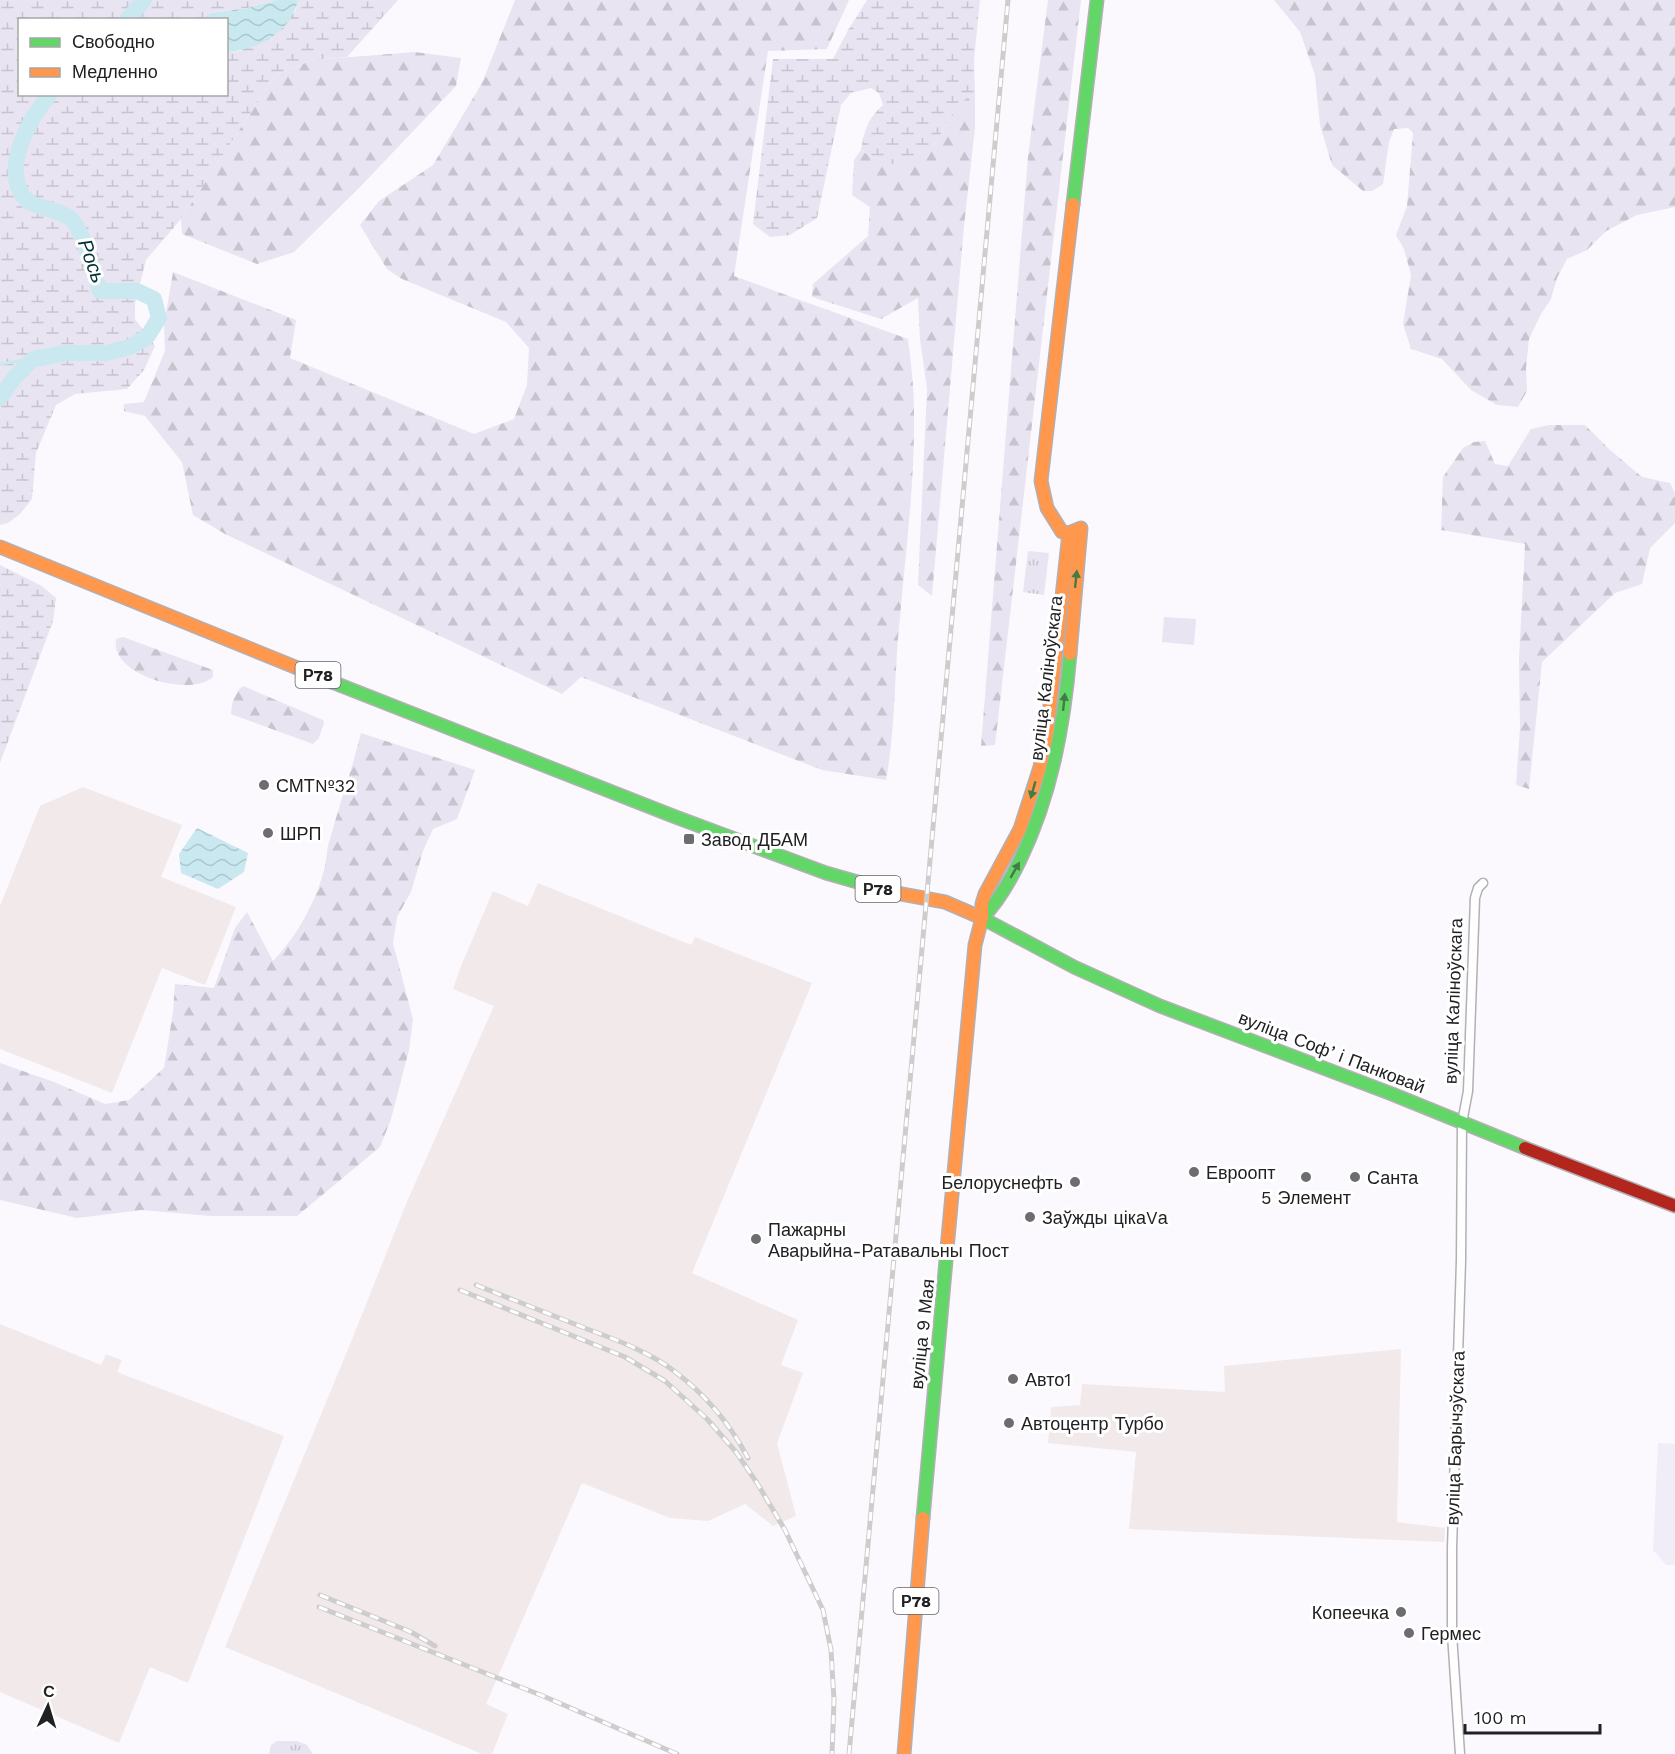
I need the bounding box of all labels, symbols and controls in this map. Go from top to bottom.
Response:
legend [18,18,228,96]
text: Свободно [72,31,155,52]
text: Медленно [72,61,158,82]
water label: Рось [73,236,111,286]
one-way arrow [1071,570,1081,589]
street label: вуліца Каліноўскага [1025,593,1067,762]
road number: Р78 [296,662,340,688]
one-way arrow [1059,693,1069,712]
place label: СМТ№32 [276,775,355,796]
marker: СМТ№32 [257,778,271,792]
one-way arrow [1028,782,1037,800]
place label: ШРП [280,823,321,844]
marker: ШРП [261,826,275,840]
place label: Завод ДБАМ [701,829,808,850]
marker: Завод ДБАМ [682,832,696,846]
one-way arrow [1010,861,1020,878]
road number: Р78 [856,876,900,902]
street label: вуліца Каліноўскага [1440,917,1466,1084]
street label: вуліца Софʼі Панковай [1236,1007,1428,1097]
place label: Евроопт [1206,1162,1276,1183]
marker: Евроопт [1187,1165,1201,1179]
place label: Санта [1367,1167,1419,1188]
marker: 5 Элемент [1299,1170,1313,1184]
marker: Санта [1348,1170,1362,1184]
place label: Белоруснефть [941,1172,1063,1193]
marker: Белоруснефть [1068,1175,1082,1189]
place label: 5 Элемент [1261,1187,1351,1208]
place label: Заўжды цікаVа [1042,1207,1169,1228]
marker: Заўжды цікаVа [1023,1210,1037,1224]
place label: Пажарны Аварыйна-Ратавальны Пост [768,1219,1009,1261]
marker: Пажарны Аварыйна-Ратавальны Пост [749,1232,763,1246]
street label: вуліца 9 Мая [906,1278,938,1390]
street label: вуліца Барычэўскага [1441,1349,1469,1526]
place label: Авто1 [1025,1369,1071,1390]
marker: Авто1 [1006,1372,1020,1386]
place label: Автоцентр Турбо [1021,1413,1164,1434]
marker: Автоцентр Турбо [1002,1416,1016,1430]
road number: Р78 [894,1588,938,1614]
place label: Копеечка [1312,1602,1390,1623]
marker: Копеечка [1394,1605,1408,1619]
place label: Гермес [1421,1623,1481,1644]
marker: Гермес [1402,1626,1416,1640]
north arrow [18,1676,78,1736]
text: С [43,1682,56,1701]
scale bar [1465,1697,1600,1735]
text: 100 m [1474,1707,1527,1728]

